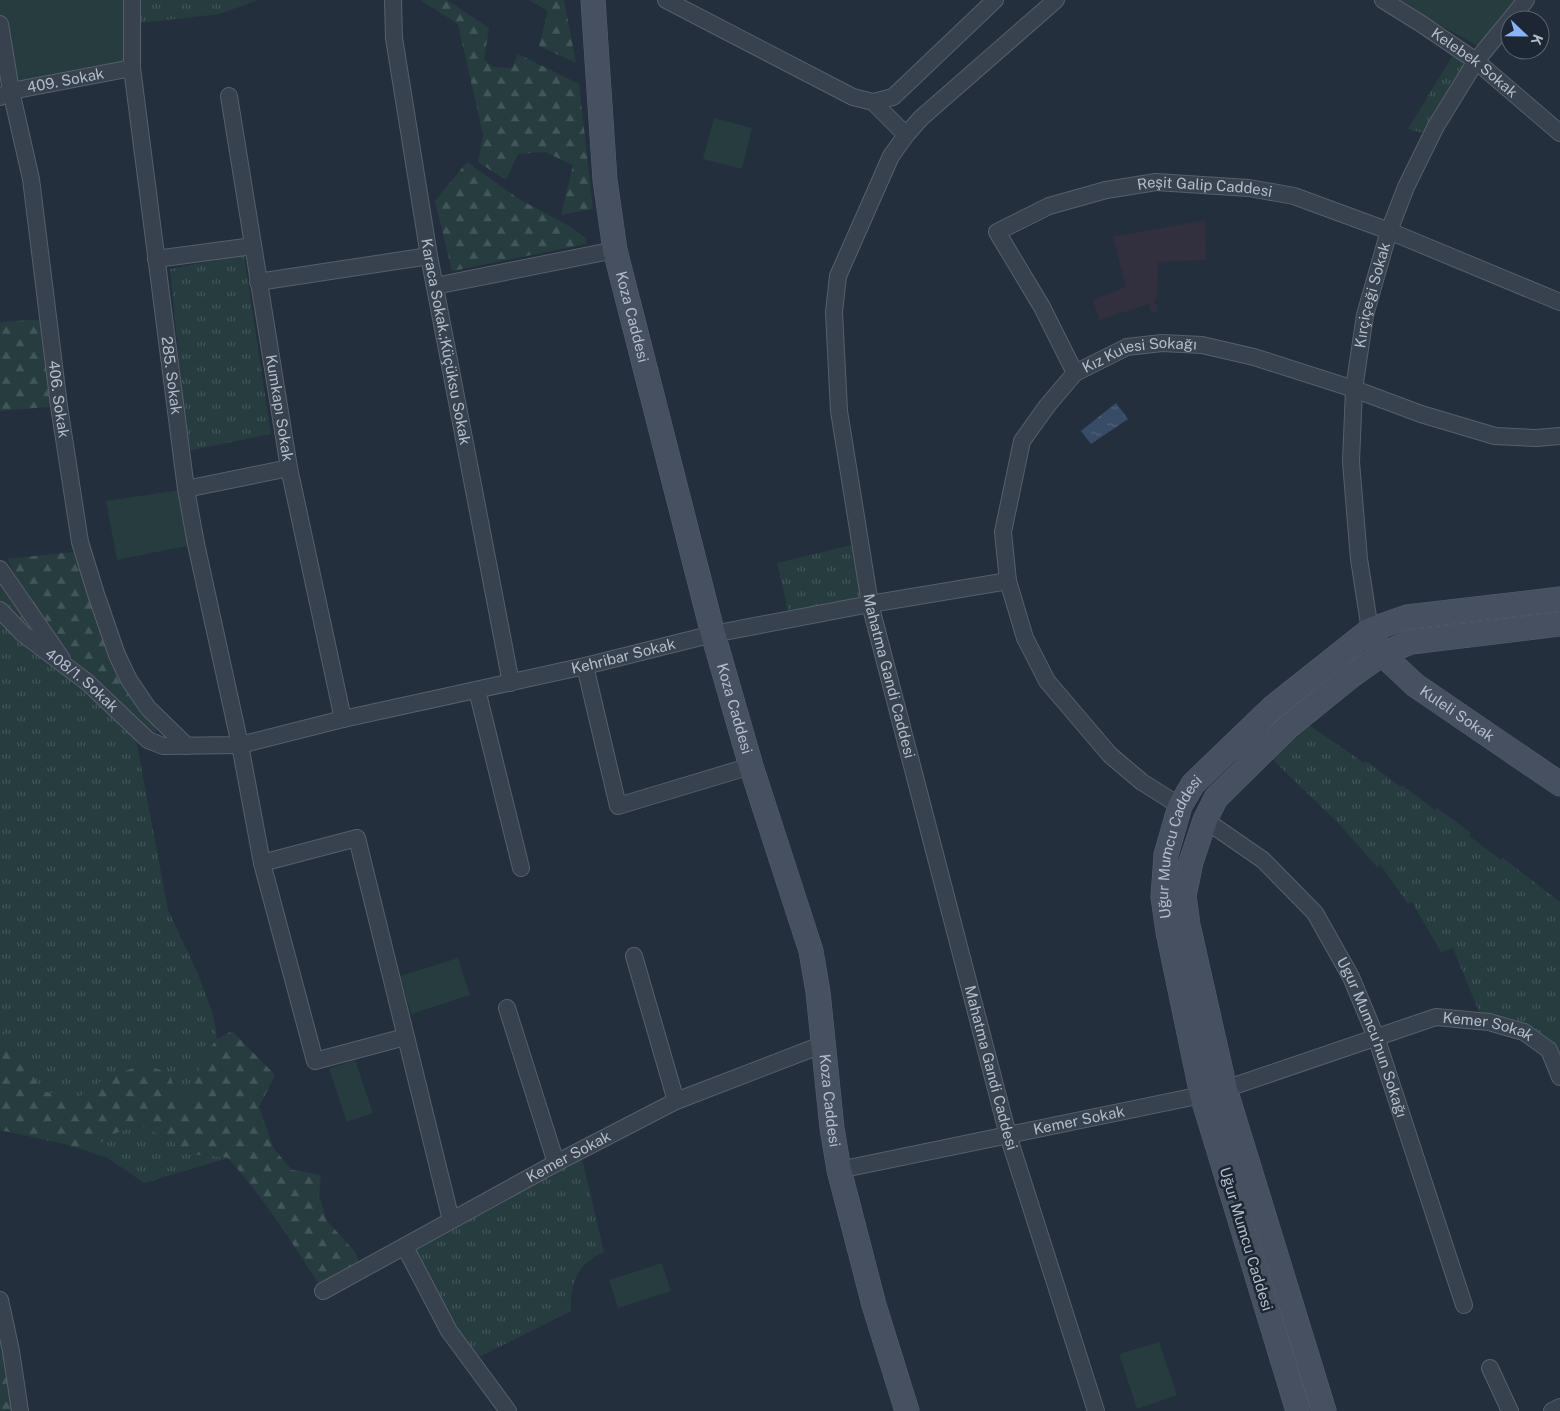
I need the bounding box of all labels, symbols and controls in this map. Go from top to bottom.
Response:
north arrow [1500,10,1550,60]
street label: Kelebek Sokak [1428,24,1521,101]
text: K [1528,32,1546,48]
street label: 409. Sokak [25,64,105,96]
street label: Reşit Galip Caddesi [1136,173,1274,200]
street label: Karaca Sokak.;Küçüksu Sokak [418,237,474,446]
street label: Kırçiçeği Sokak [1351,240,1393,349]
street label: Koza Caddesi [613,269,652,364]
street label: Kız Kulesi Sokağı [1079,334,1197,376]
street label: 285. Sokak [158,335,185,416]
street label: Kumkapı Sokak [263,353,297,462]
street label: 406. Sokak [45,359,73,439]
street label: Mahatma Gandi Caddesi [860,592,919,760]
street label: Kehribar Sokak [569,635,677,677]
street label: 408/1. Sokak [42,645,122,715]
street label: Koza Caddesi [714,661,756,756]
street label: Kuleli Sokak [1417,682,1498,745]
street label: Uğur Mumcu Caddesi [1154,771,1205,920]
street label: Ugur Mumcu'nun Sokağı [1334,954,1411,1119]
street label: Mahatma Gandi Caddesi [961,984,1021,1152]
street label: Kemer Sokak [1442,1009,1537,1044]
street label: Koza Caddesi [816,1053,844,1148]
street label: Kemer Sokak [1032,1102,1126,1138]
street label: Kemer Sokak [523,1127,613,1186]
street label: Uğur Mumcu Caddesi [1217,1165,1276,1313]

